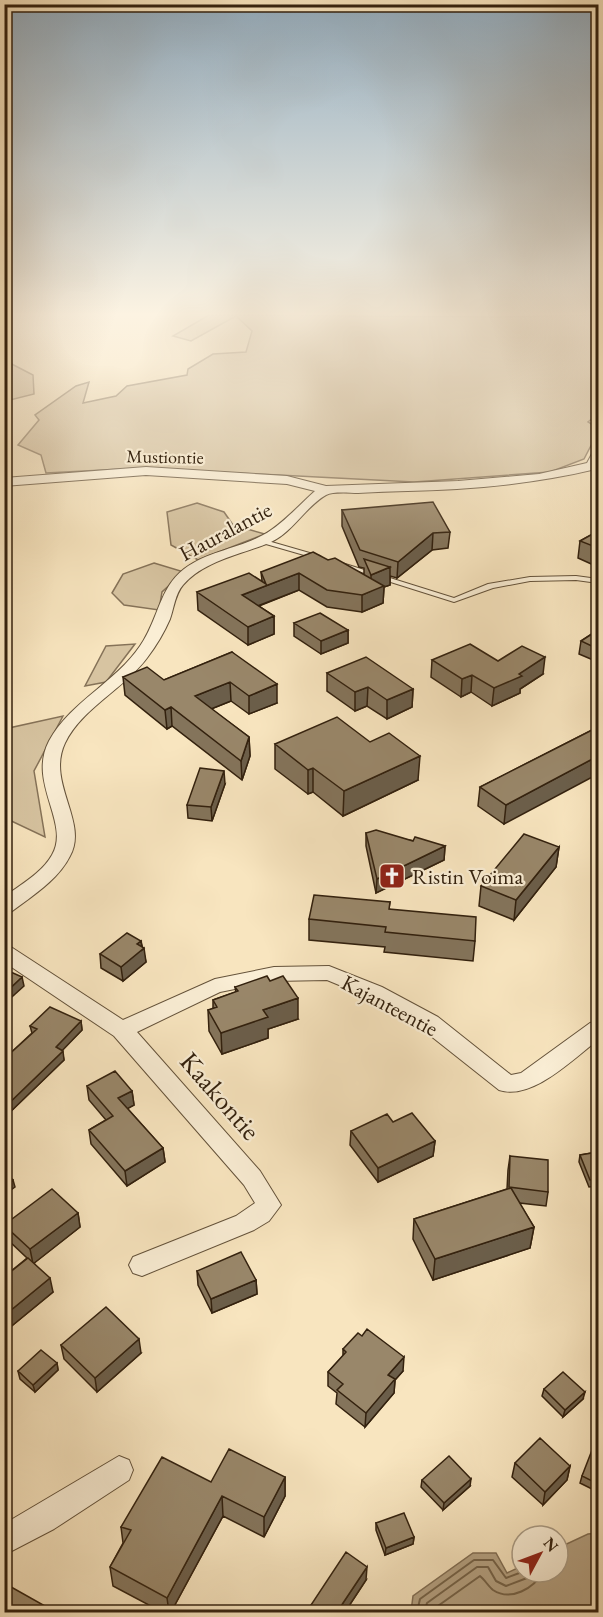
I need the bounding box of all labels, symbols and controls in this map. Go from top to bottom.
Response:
street label: Mustiontie [126,444,204,469]
street label: Hauralantie [174,495,277,568]
church icon: Ristin Voima [377,861,407,891]
place label: Ristin Voima [412,862,523,891]
street label: Kajanteentie [336,968,443,1043]
street label: Kaakontie [172,1044,268,1147]
north arrow [510,1524,570,1584]
text: N [539,1533,563,1556]

